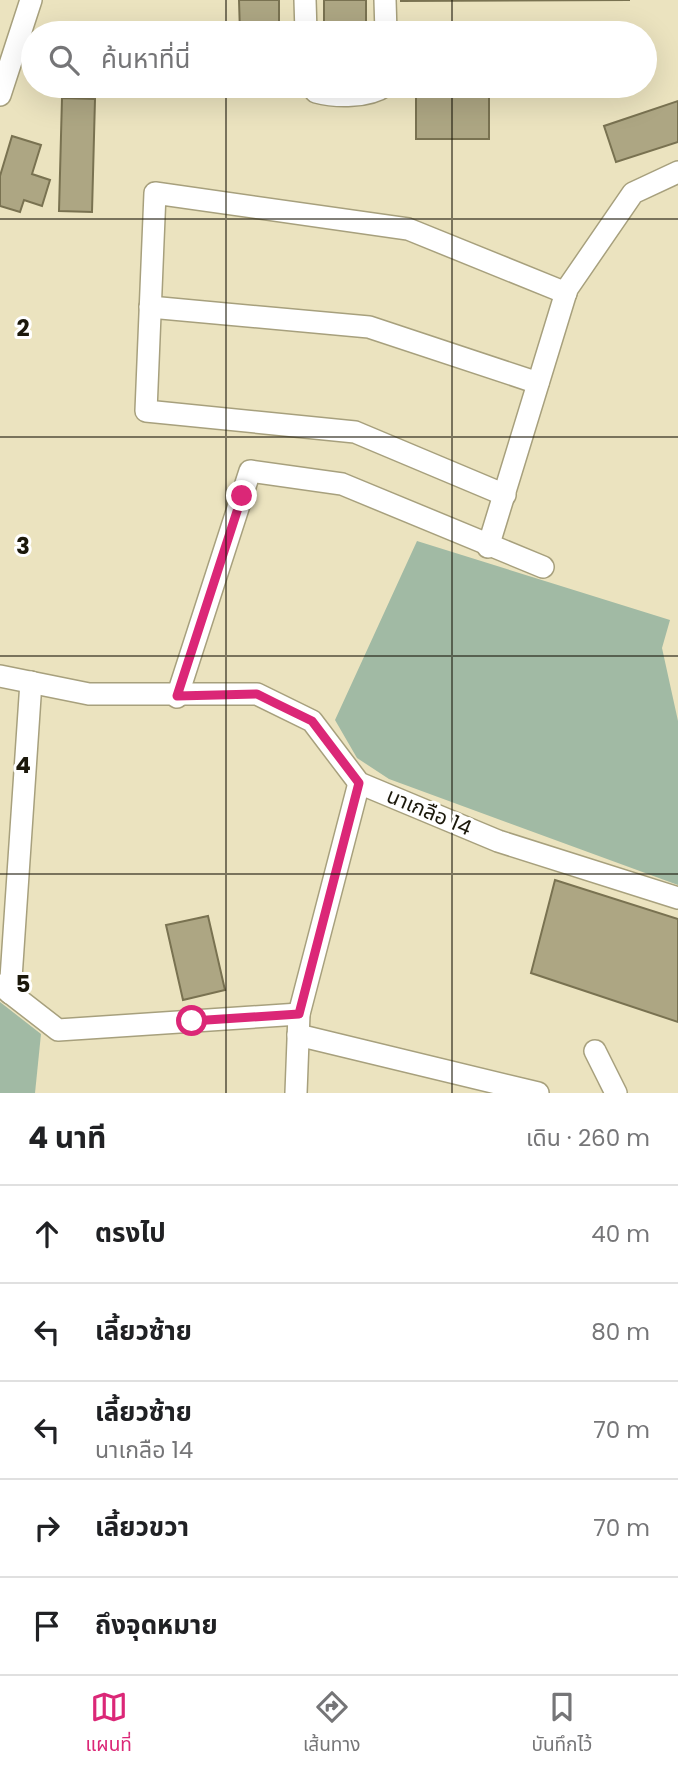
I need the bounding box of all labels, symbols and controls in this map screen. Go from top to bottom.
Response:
search box [21,21,657,98]
icon: search [45,41,83,79]
text: ค้นหาที่นี่ [101,41,191,77]
text: 2 [16,312,30,344]
route end [226,480,257,511]
text: 3 [16,530,30,562]
text: 4 [15,749,31,781]
street label: นาเกลือ 14 [382,781,476,842]
text: 5 [16,968,30,1000]
route start [176,1005,207,1036]
text: 4 นาที [28,1116,106,1159]
text: เดิน · 260 m [526,1122,650,1154]
icon: ahead [28,1215,66,1253]
text: ตรงไป [95,1215,166,1251]
text: 40 m [591,1218,650,1250]
icon: left [28,1313,66,1351]
text: เลี้ยวซ้าย [95,1313,192,1349]
text: 80 m [591,1316,650,1348]
text: เลี้ยวซ้าย [95,1394,192,1430]
icon: left [28,1411,66,1449]
text: 70 m [593,1414,650,1446]
text: นาเกลือ 14 [95,1434,193,1466]
icon: right [28,1509,66,1547]
text: เลี้ยวขวา [95,1509,189,1545]
text: 70 m [593,1512,650,1544]
icon: arrive [28,1607,66,1645]
text: ถึงจุดหมาย [95,1607,218,1643]
tab: แผนที่ [86,1688,132,1760]
tab: เส้นทาง [303,1688,360,1760]
tab: บันทึกไว้ [531,1688,592,1760]

